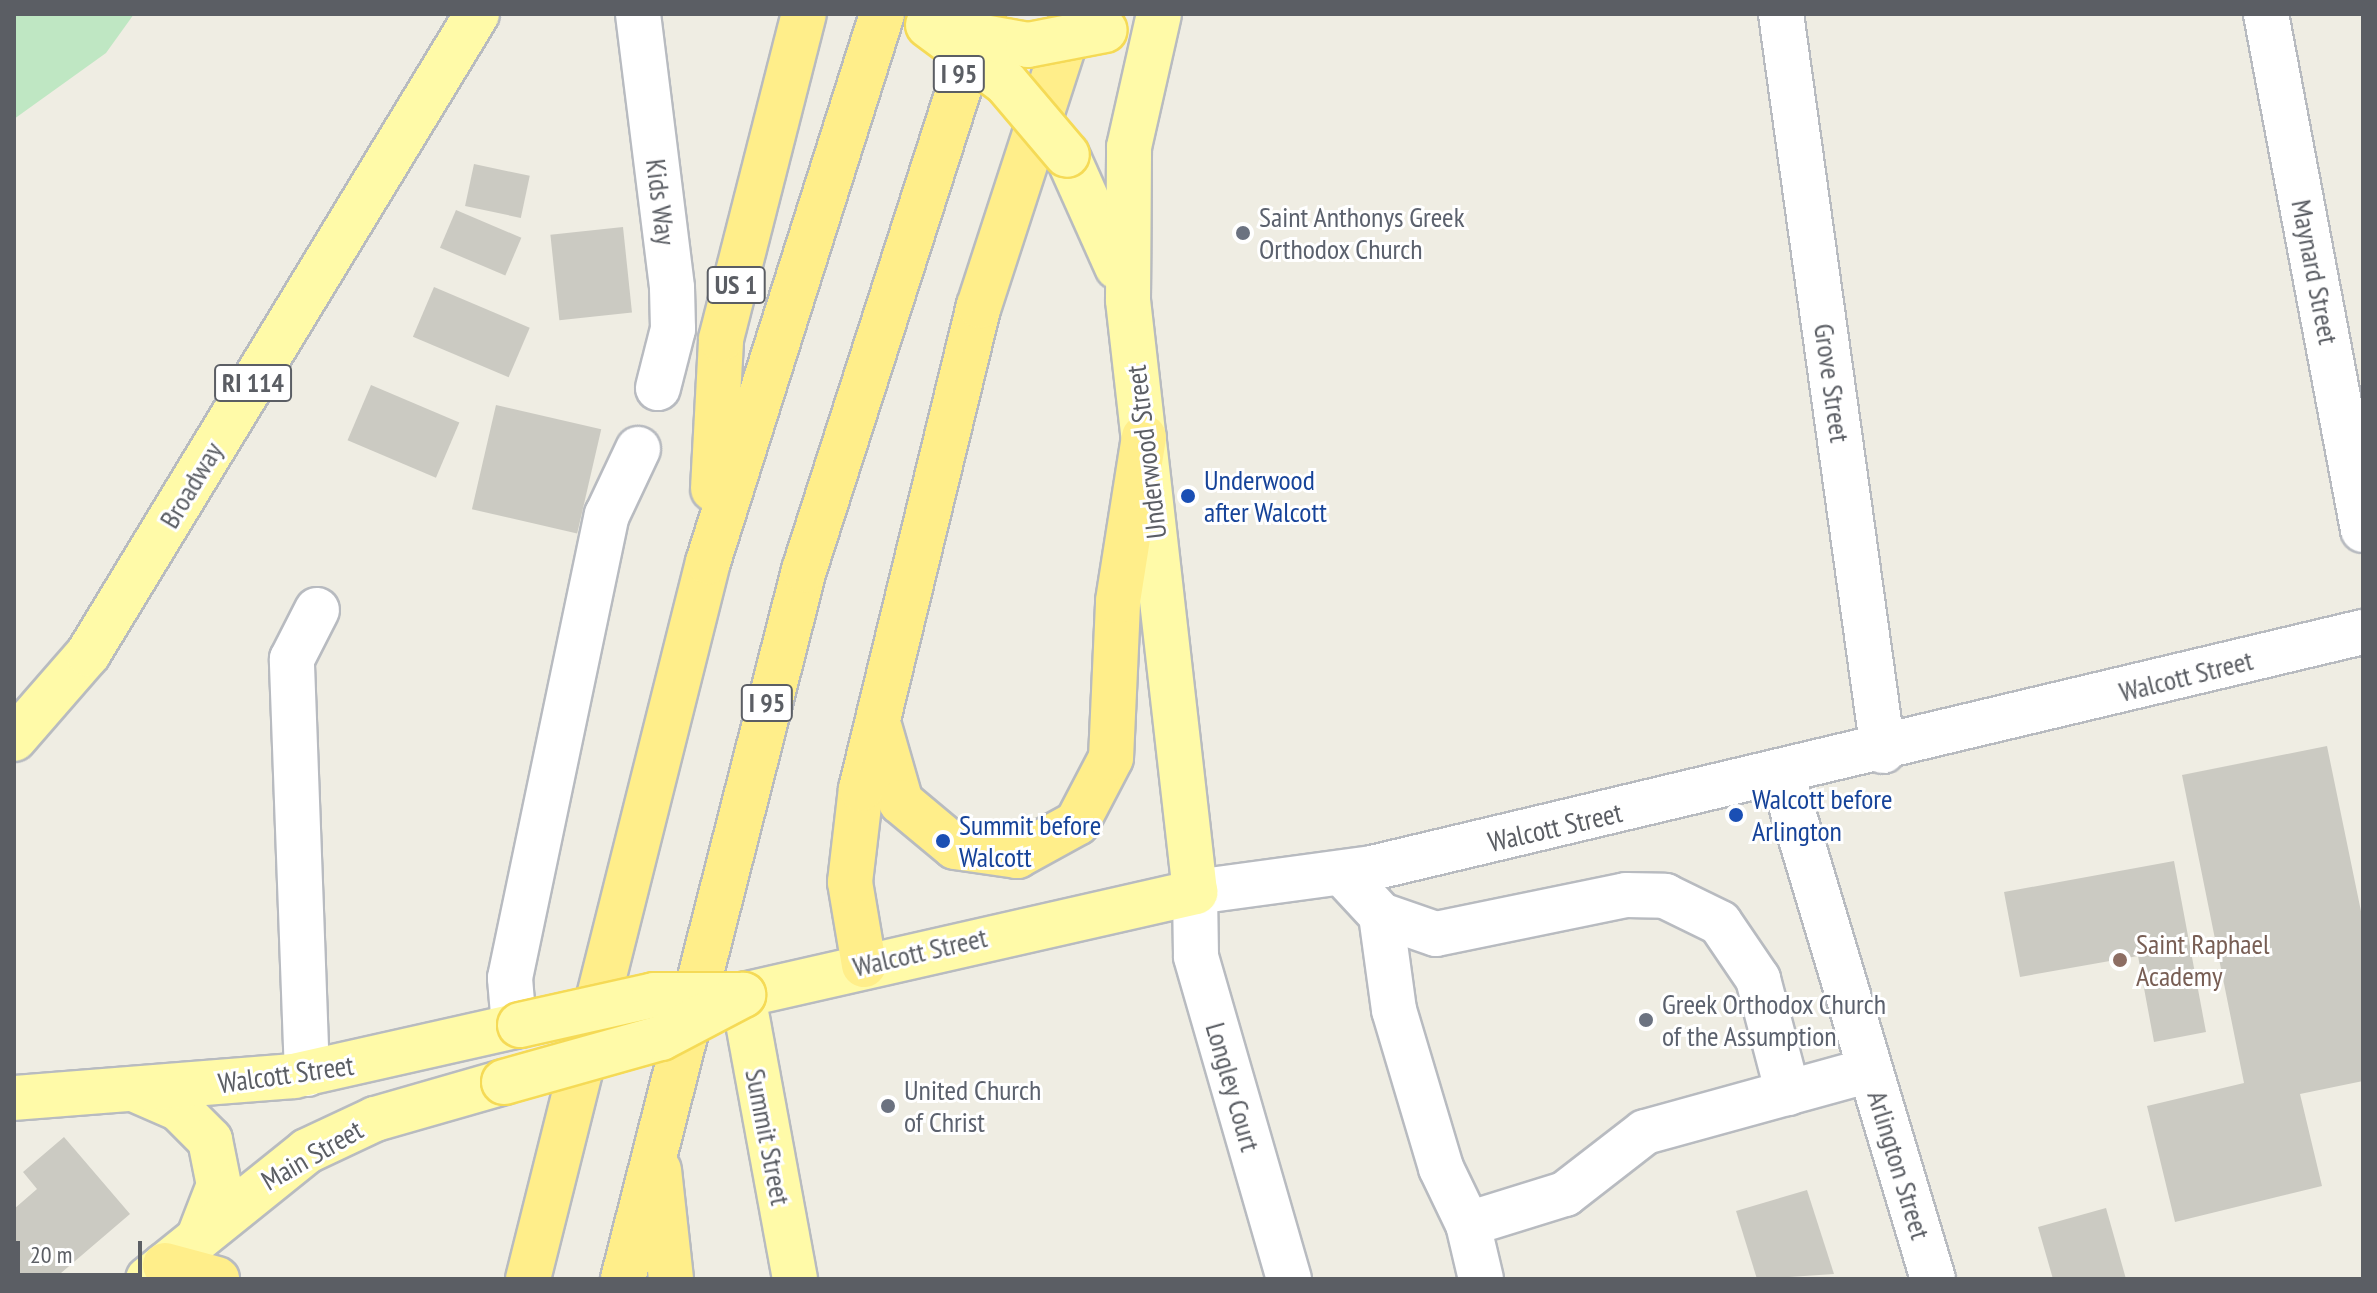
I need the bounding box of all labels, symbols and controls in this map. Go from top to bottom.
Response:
road number: I 95 [931,52,987,96]
street label: Kids Way [639,157,683,247]
street label: Maynard Street [2285,197,2345,347]
place label: Saint Anthonys Greek Orthodox Church [1259,200,1465,266]
marker: Saint Anthonys Greek Orthodox Church [1234,224,1252,242]
road number: US 1 [706,263,766,307]
street label: Grove Street [1807,321,1857,445]
road number: RI 114 [213,361,293,405]
street label: Underwood Street [1119,363,1173,541]
street label: Broadway [152,436,230,534]
place label: Underwood after Walcott [1204,463,1327,529]
marker: Underwood after Walcott [1179,487,1197,505]
street label: Walcott Street [2116,643,2256,709]
road number: I 95 [739,681,795,725]
place label: Walcott before Arlington [1752,782,1893,848]
street label: Walcott Street [1485,795,1625,859]
marker: Walcott before Arlington [1727,806,1745,824]
place label: Summit before Walcott [959,808,1101,874]
marker: Summit before Walcott [934,832,952,850]
street label: Walcott Street [850,920,990,984]
place label: Saint Raphael Academy [2136,927,2270,993]
marker: Saint Raphael Academy [2111,951,2129,969]
place label: Greek Orthodox Church of the Assumption [1662,987,1887,1053]
marker: Greek Orthodox Church of the Assumption [1637,1011,1655,1029]
street label: Longley Court [1198,1018,1268,1156]
street label: Walcott Street [216,1048,356,1100]
street label: Summit Street [738,1066,798,1208]
place label: United Church of Christ [904,1073,1041,1139]
street label: Arlington Street [1860,1087,1938,1243]
marker: United Church of Christ [879,1097,897,1115]
street label: Main Street [255,1113,369,1197]
scale bar [20,1225,146,1275]
text: 20 m [30,1239,72,1270]

